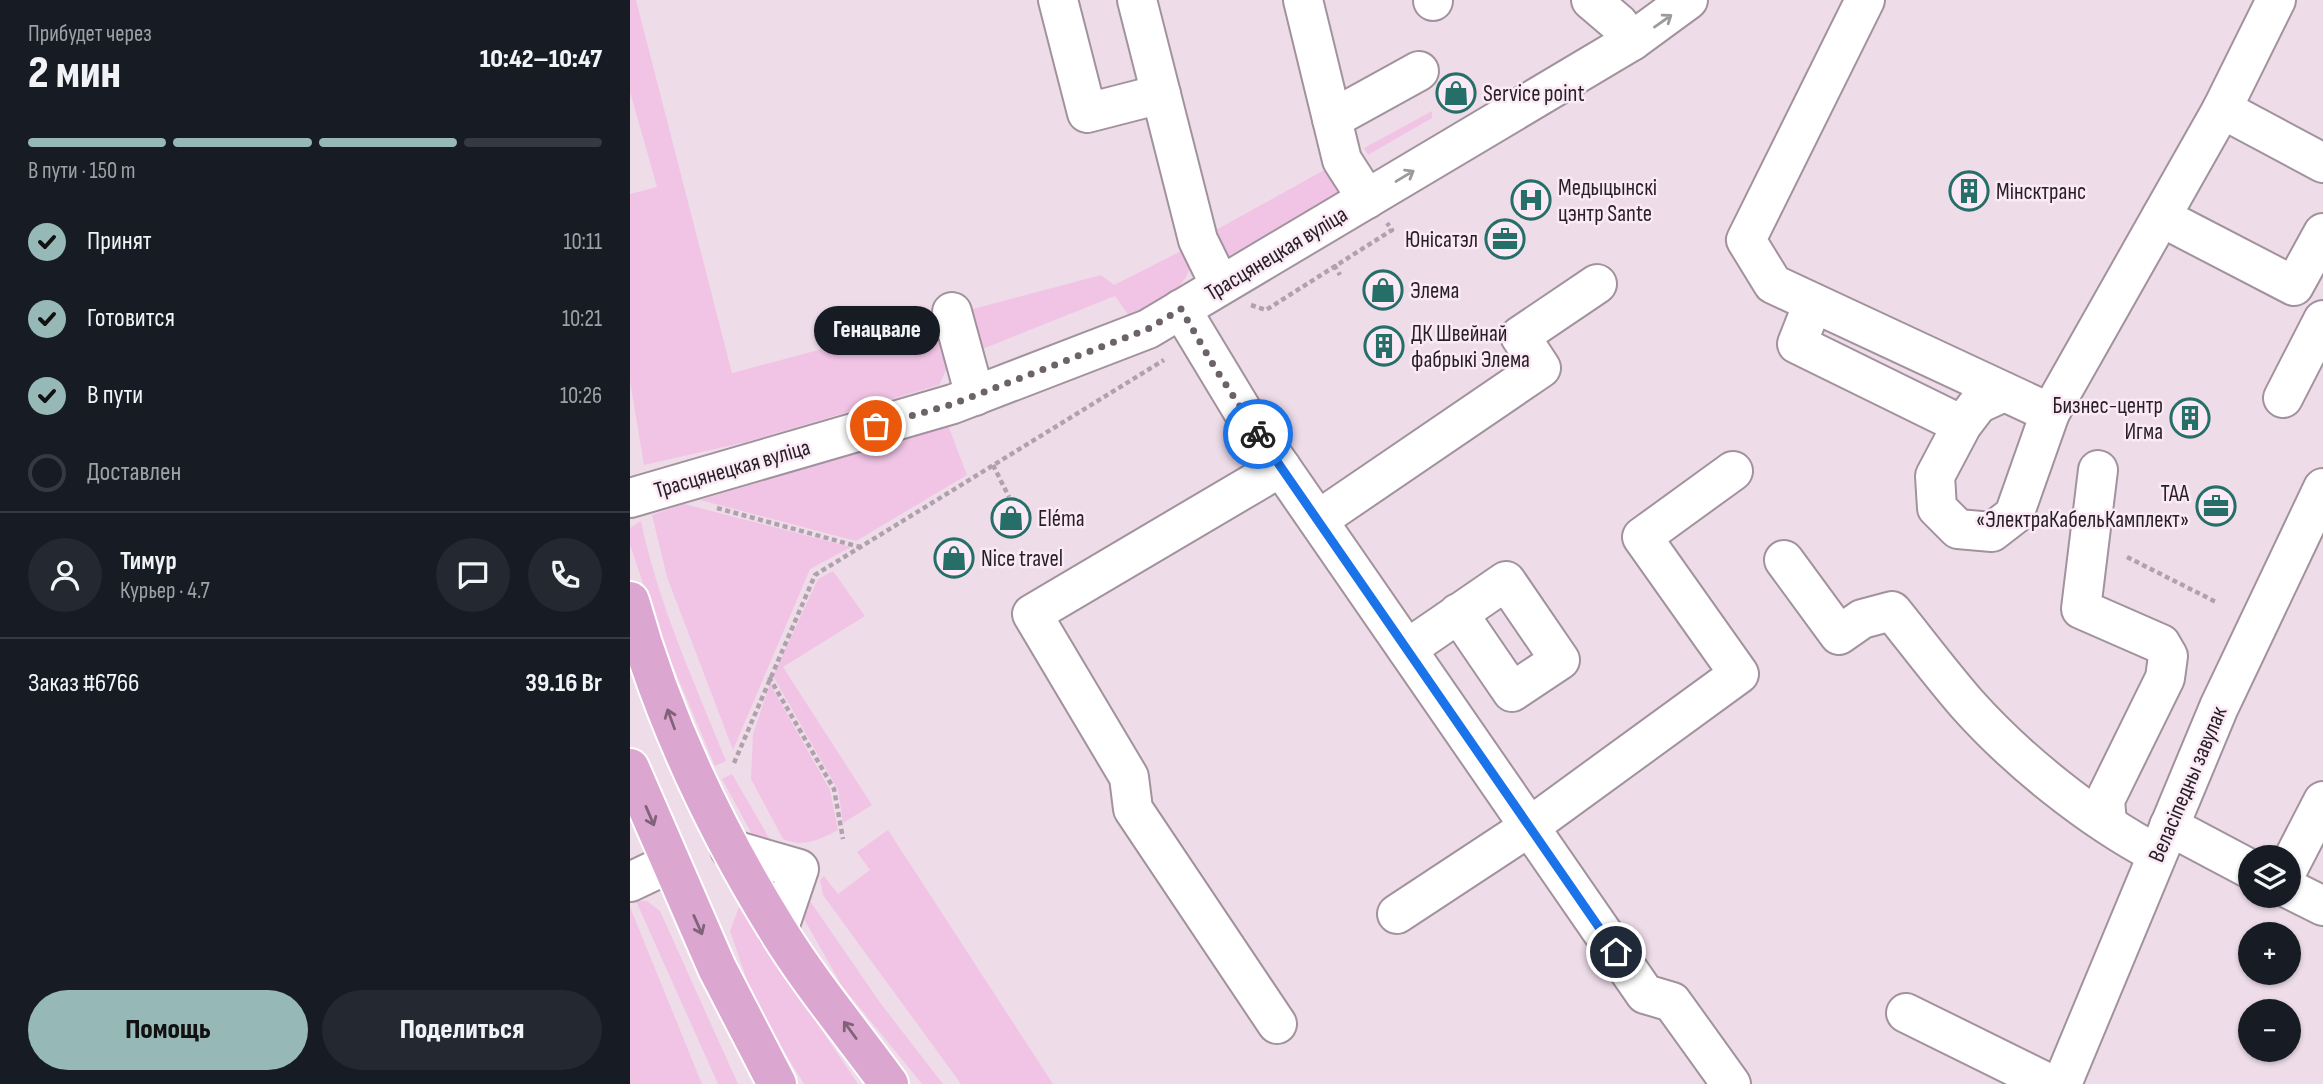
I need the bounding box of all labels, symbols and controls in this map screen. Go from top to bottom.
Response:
one-way arrow [1653,14,1672,28]
text: Прибудет через [28,20,152,48]
text: 10:42–10:47 [480,44,602,75]
text: 2 мин [28,46,121,101]
shop icon: Service point [1435,72,1477,114]
place label: Service point [1483,80,1584,108]
text: В пути · 150 m [28,157,136,185]
one-way arrow [1395,169,1415,183]
building icon: Мінсктранс [1948,170,1990,212]
place label: Медыцынскі цэнтр Sante [1558,174,1657,228]
place label: Мінсктранс [1996,178,2086,206]
hospital icon: Медыцынскі цэнтр Sante [1510,179,1552,221]
street label: Трасцянецкая вуліца [1200,200,1353,307]
office icon: Юнісатэл [1484,218,1526,260]
icon: check [28,223,66,261]
text: Принят [87,226,152,257]
place label: Юнісатэл [1405,226,1478,254]
text: 10:11 [564,228,602,256]
shop icon: Элема [1362,269,1404,311]
place label: Элема [1410,277,1459,305]
icon: check [28,300,66,338]
text: Готовится [87,303,175,334]
text: 10:21 [562,305,602,333]
callout: Генацвале [813,307,939,356]
text: Генацвале [833,316,921,344]
place label: ДК Швейнай фабрыкі Элема [1411,320,1530,374]
building icon: ДК Швейнай фабрыкі Элема [1363,325,1405,367]
icon: check [28,377,66,415]
text: В пути [87,380,143,411]
text: 10:26 [560,382,602,410]
place label: Бизнес-центр Игма [2052,392,2163,446]
pin [846,396,906,456]
building icon: Бизнес-центр Игма [2169,397,2211,439]
courier [1223,399,1293,469]
icon: bag [857,407,895,445]
icon: bike [1239,415,1277,453]
street label: Трасцянецкая вуліца [651,433,814,505]
text: Доставлен [87,457,181,488]
place label: ТАА «ЭлектраКабельКамплект» [1976,480,2189,534]
office icon: ТАА «ЭлектраКабельКамплект» [2195,485,2237,527]
shop icon: Eléma [990,497,1032,539]
place label: Eléma [1038,505,1085,533]
shop icon: Nice travel [933,537,975,579]
button: person [28,538,102,612]
button: chat [436,538,510,612]
button: phone [528,538,602,612]
place label: Nice travel [981,545,1063,573]
text: Тимур [120,546,177,577]
text: Курьер · 4.7 [120,577,210,605]
text: Заказ #6766 [28,668,139,699]
text: 39.16 Br [525,668,602,699]
street label: Веласіпедны завулак [2143,702,2233,866]
one-way arrow [663,708,676,730]
one-way arrow [644,804,657,826]
map controls [2238,845,2301,1062]
button: layers [2238,845,2301,908]
one-way arrow [692,914,705,936]
pin [1586,922,1646,982]
button: + [2238,922,2301,985]
icon: home [1597,933,1635,971]
button: Помощь [28,990,308,1070]
button: Поделиться [322,990,602,1070]
button: − [2238,999,2301,1062]
one-way arrow [843,1021,857,1040]

